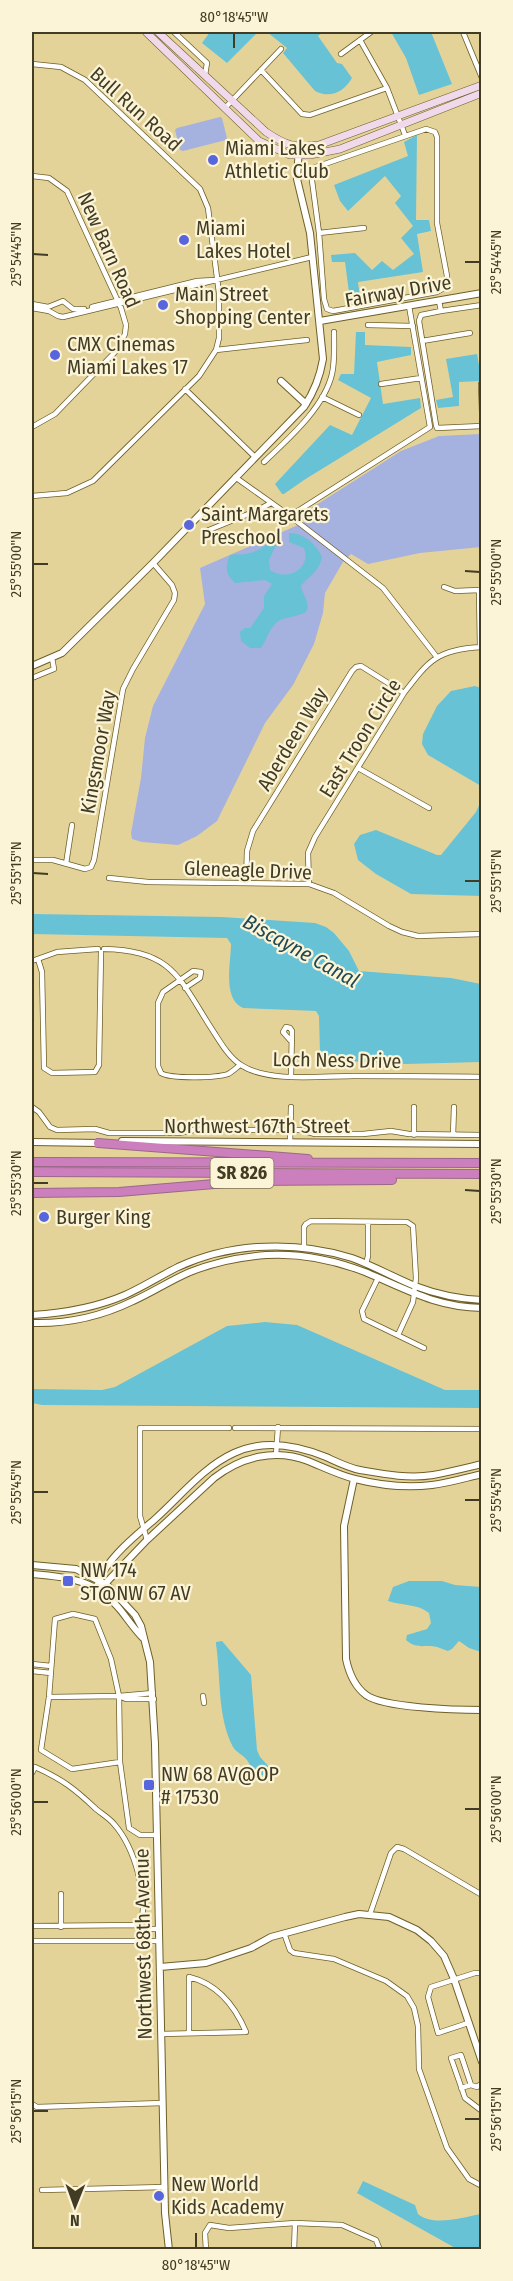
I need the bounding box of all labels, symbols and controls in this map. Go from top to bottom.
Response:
text: 80°18'45"W [200,8,268,26]
street label: Bull Run Road [85,62,187,156]
place label: Miami Lakes Athletic Club [225,136,329,183]
marker: Miami Lakes Athletic Club [206,153,220,167]
street label: New Barn Road [73,188,145,312]
place label: Miami Lakes Hotel [196,216,291,263]
text: 25°54'45"N [7,222,25,286]
text: 25°54'45"N [487,230,505,294]
marker: Miami Lakes Hotel [177,233,191,247]
street label: Fairway Drive [343,270,453,312]
place label: Main Street Shopping Center [175,282,310,329]
marker: Main Street Shopping Center [156,298,170,312]
place label: CMX Cinemas Miami Lakes 17 [67,332,188,379]
marker: CMX Cinemas Miami Lakes 17 [48,348,62,362]
place label: Saint Margarets Preschool [201,502,328,549]
marker: Saint Margarets Preschool [182,518,196,532]
text: 25°55'00"N [7,531,25,597]
text: 25°55'00"N [487,539,505,605]
street label: East Troon Circle [314,674,406,802]
street label: Aberdeen Way [252,683,332,795]
street label: Kingsmoor Way [75,688,121,816]
text: 25°55'15"N [7,841,25,905]
text: 25°55'15"N [487,849,505,913]
street label: Gleneagle Drive [184,856,312,884]
water label: Biscayne Canal [238,908,364,994]
street label: Loch Ness Drive [272,1047,402,1073]
street label: Northwest 167th Street [164,1114,350,1138]
text: 25°55'30"N [7,1150,25,1216]
road number: SR 826 [210,1158,274,1188]
text: 25°55'30"N [487,1158,505,1224]
place label: Burger King [56,1205,151,1229]
marker: Burger King [37,1210,51,1224]
text: 25°55'45"N [7,1460,25,1524]
text: 25°55'45"N [487,1468,505,1532]
place label: NW 174 ST@NW 67 AV [80,1558,192,1605]
marker: NW 174 ST@NW 67 AV [61,1574,75,1588]
place label: NW 68 AV@OP # 17530 [161,1762,279,1809]
text: 25°56'00"N [7,1768,25,1836]
text: 25°56'00"N [487,1775,505,1843]
marker: NW 68 AV@OP # 17530 [142,1778,156,1792]
street label: Northwest 68th Avenue [129,1848,157,2040]
text: 25°56'15"N [7,2079,25,2143]
text: 25°56'15"N [487,2087,505,2151]
place label: New World Kids Academy [171,2172,284,2219]
north arrow [45,2176,105,2236]
marker: New World Kids Academy [152,2189,166,2203]
text: N [70,2211,80,2230]
text: 80°18'45"W [162,2256,230,2274]

